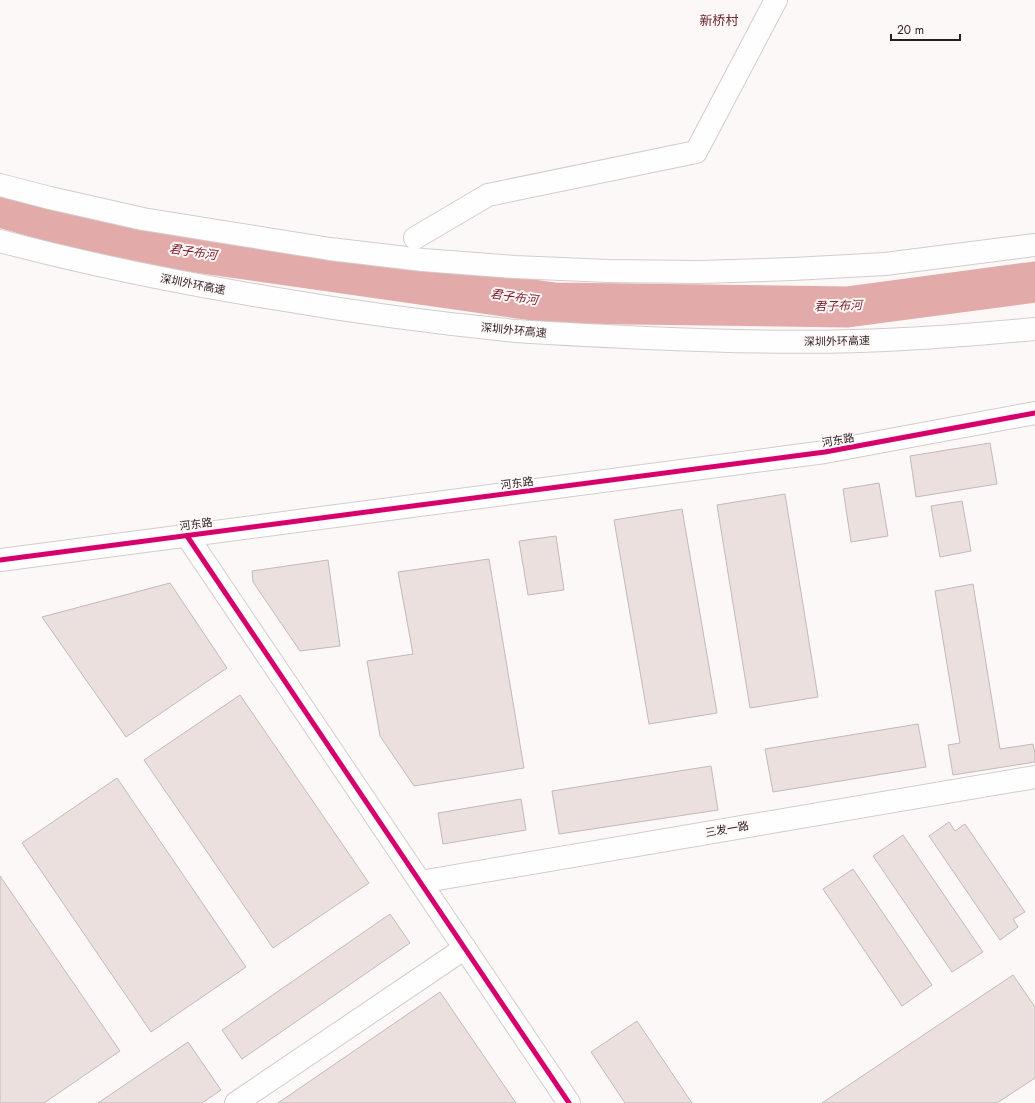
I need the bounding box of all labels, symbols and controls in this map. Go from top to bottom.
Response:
district label: 新桥村 [699,11,739,30]
scale bar [891,16,960,42]
text: 20 m [897,21,924,39]
water label: 君子布河 [168,240,220,265]
street label: 深圳外环高速 [159,270,227,298]
water label: 君子布河 [489,285,541,310]
water label: 君子布河 [814,296,864,316]
street label: 深圳外环高速 [480,319,548,341]
street label: 深圳外环高速 [804,332,870,350]
street label: 河东路 [820,429,856,451]
street label: 河东路 [500,473,534,493]
street label: 河东路 [179,514,213,534]
street label: 三发一路 [704,817,750,841]

